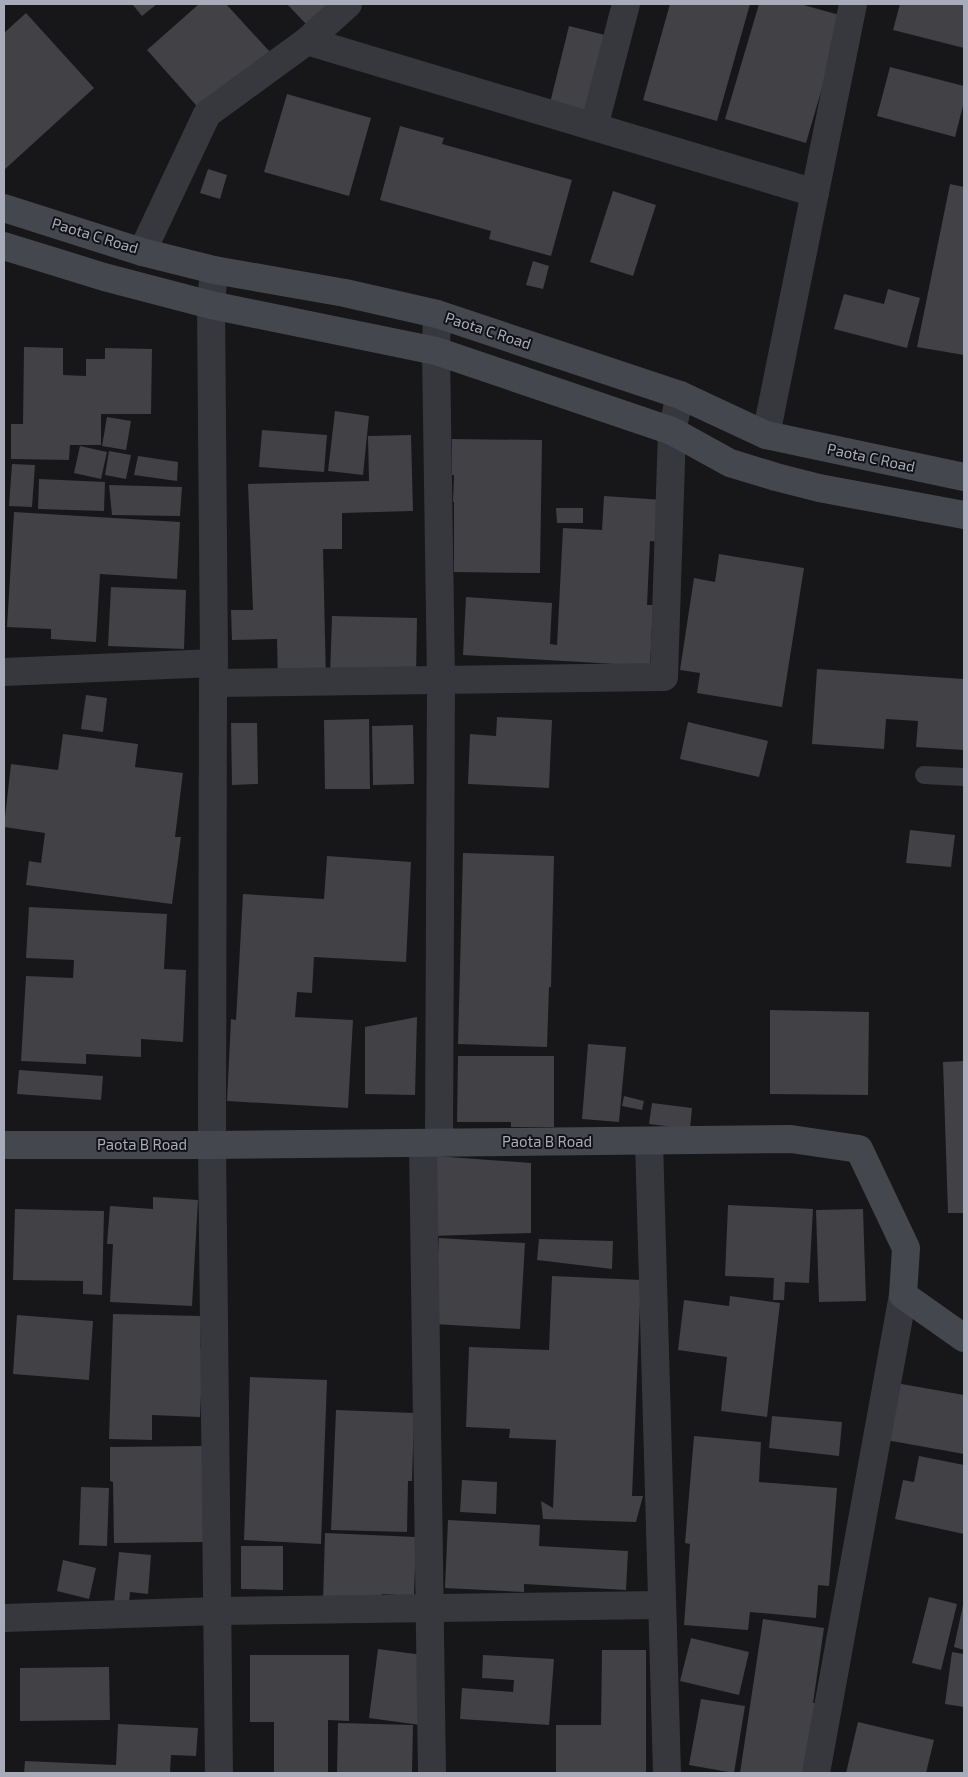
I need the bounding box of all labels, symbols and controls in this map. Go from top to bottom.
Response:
street label: Paota C Road [50,213,141,257]
street label: Paota C Road [443,308,534,352]
street label: Paota C Road [826,439,917,475]
street label: Paota B Road [502,1132,592,1150]
street label: Paota B Road [97,1135,187,1153]

